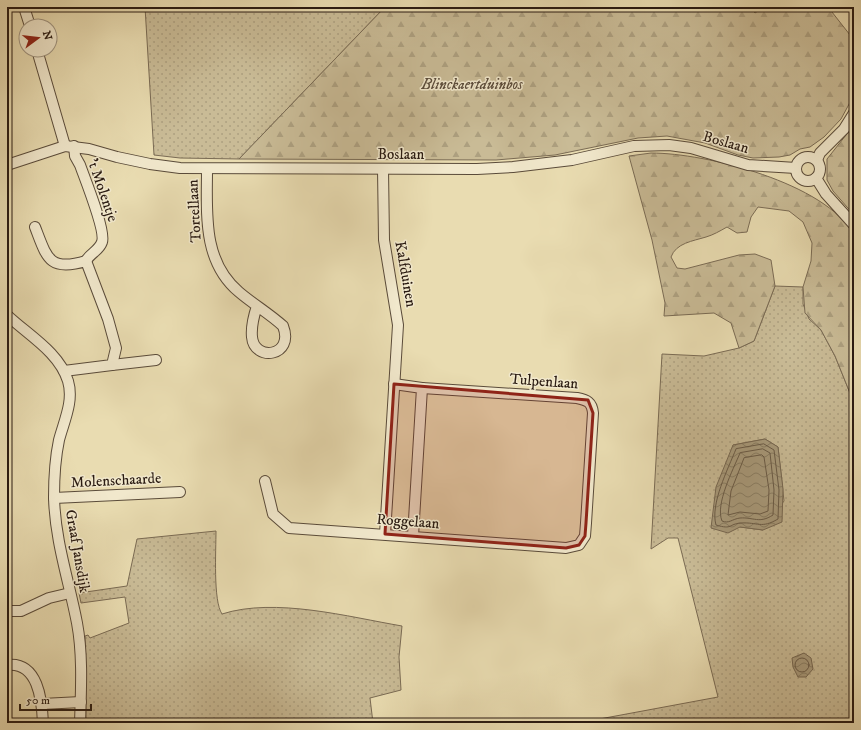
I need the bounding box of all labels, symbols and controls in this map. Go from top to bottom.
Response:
north arrow [18,18,58,58]
text: N [39,29,55,42]
park label: Blinckaertduinbos [420,75,523,94]
street label: Boslaan [701,127,751,158]
street label: Boslaan [378,145,425,164]
street label: 't Molentje [83,156,122,224]
street label: Tortellaan [183,179,206,243]
street label: Kalfduinen [390,240,421,309]
street label: Tulpenlaan [509,370,579,393]
street label: Molenschaarde [70,469,162,492]
street label: Graaf Jansdijk [61,508,94,595]
street label: Roggelaan [376,510,440,533]
scale bar [20,686,91,712]
text: 50 m [26,693,50,708]

